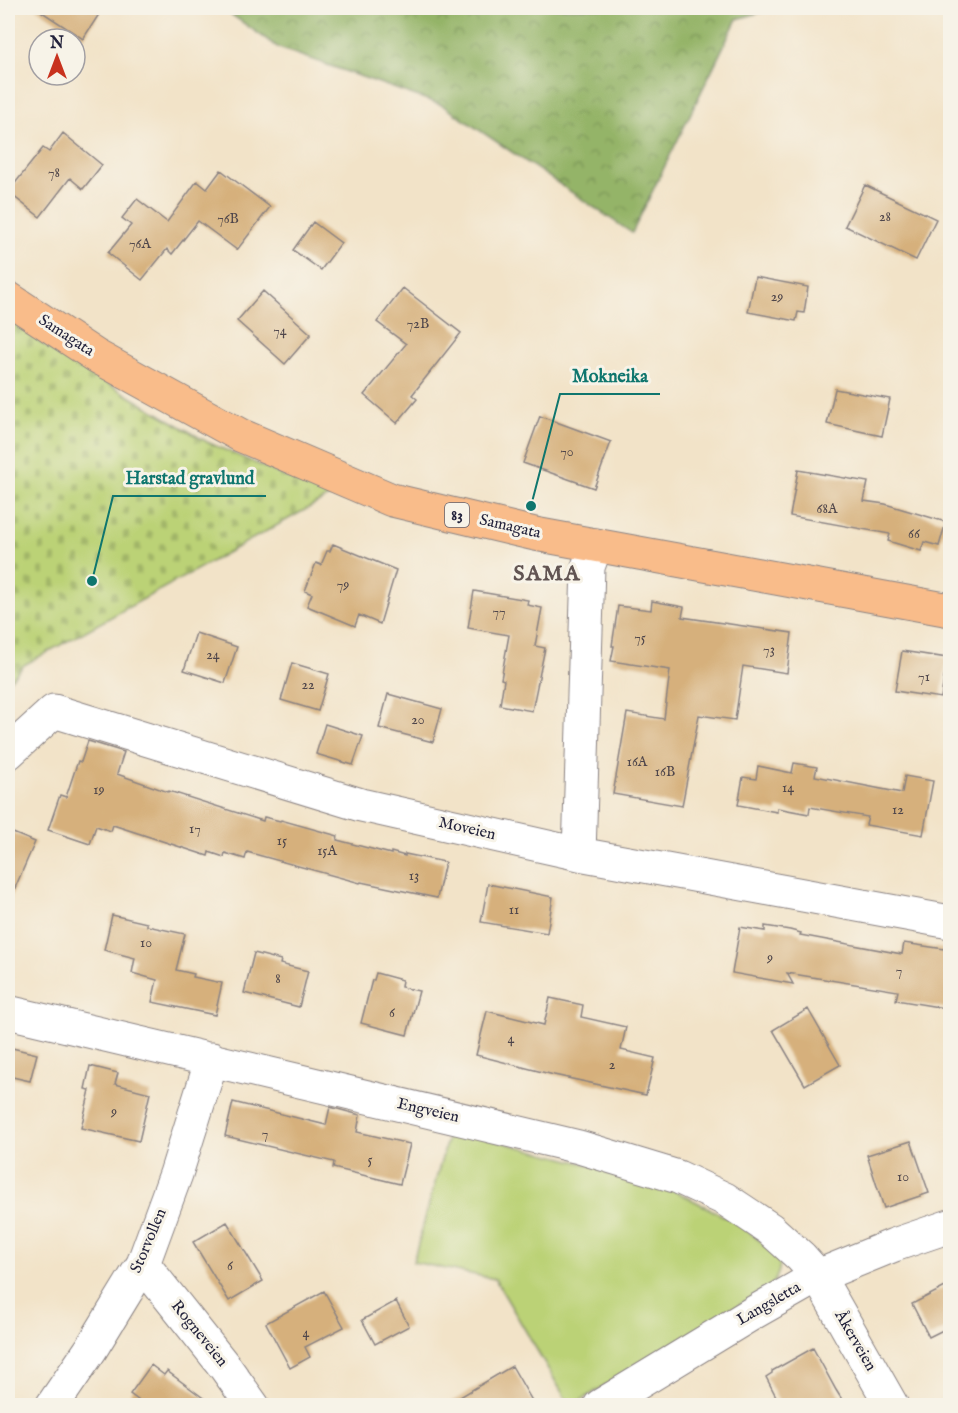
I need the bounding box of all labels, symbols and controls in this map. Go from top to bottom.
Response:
north arrow [27,27,87,87]
text: N [49,34,64,54]
house number: 78 [48,164,60,182]
house number: 28 [879,208,891,226]
house number: 76B [217,210,239,228]
house number: 76A [129,235,151,253]
house number: 29 [771,288,783,306]
street label: Samagata [34,311,98,361]
house number: 72B [407,315,429,333]
house number: 74 [273,322,287,340]
callout: Mokneika [560,358,660,394]
text: Mokneika [572,366,649,389]
house number: 70 [560,443,574,461]
callout: Harstad gravlund [113,460,266,496]
text: Harstad gravlund [126,468,255,491]
house number: 68A [817,500,838,518]
road number: 83 [445,503,469,527]
street label: Samagata [477,510,543,544]
house number: 66 [908,525,921,543]
district label: SAMA [513,560,581,588]
house number: 79 [337,576,349,594]
house number: 77 [492,603,506,621]
house number: 75 [634,629,646,647]
house number: 73 [763,641,775,659]
house number: 24 [206,646,220,664]
house number: 71 [918,668,930,686]
house number: 22 [301,676,315,694]
house number: 20 [411,711,425,729]
house number: 16A [627,753,648,771]
house number: 16B [655,763,675,781]
house number: 14 [782,779,794,797]
house number: 19 [93,781,105,799]
house number: 12 [892,801,904,819]
street label: Moveien [437,813,498,845]
house number: 17 [189,820,201,838]
house number: 15 [277,832,287,850]
house number: 15A [317,842,337,860]
house number: 13 [409,867,419,885]
house number: 11 [509,901,519,919]
house number: 10 [140,934,152,952]
house number: 9 [766,949,773,967]
house number: 7 [896,962,902,980]
house number: 8 [275,970,281,988]
house number: 6 [389,1004,396,1022]
house number: 4 [508,1030,515,1048]
house number: 2 [609,1056,616,1074]
street label: Engveien [395,1094,461,1128]
house number: 9 [110,1103,117,1121]
house number: 7 [262,1125,268,1143]
house number: 5 [367,1151,373,1169]
house number: 10 [897,1168,909,1186]
street label: Storvollen [126,1205,172,1276]
house number: 6 [227,1257,234,1275]
street label: Langsletta [733,1278,805,1330]
street label: Rogneveien [166,1297,232,1372]
street label: Åkerveien [829,1305,882,1375]
house number: 4 [303,1324,310,1342]

